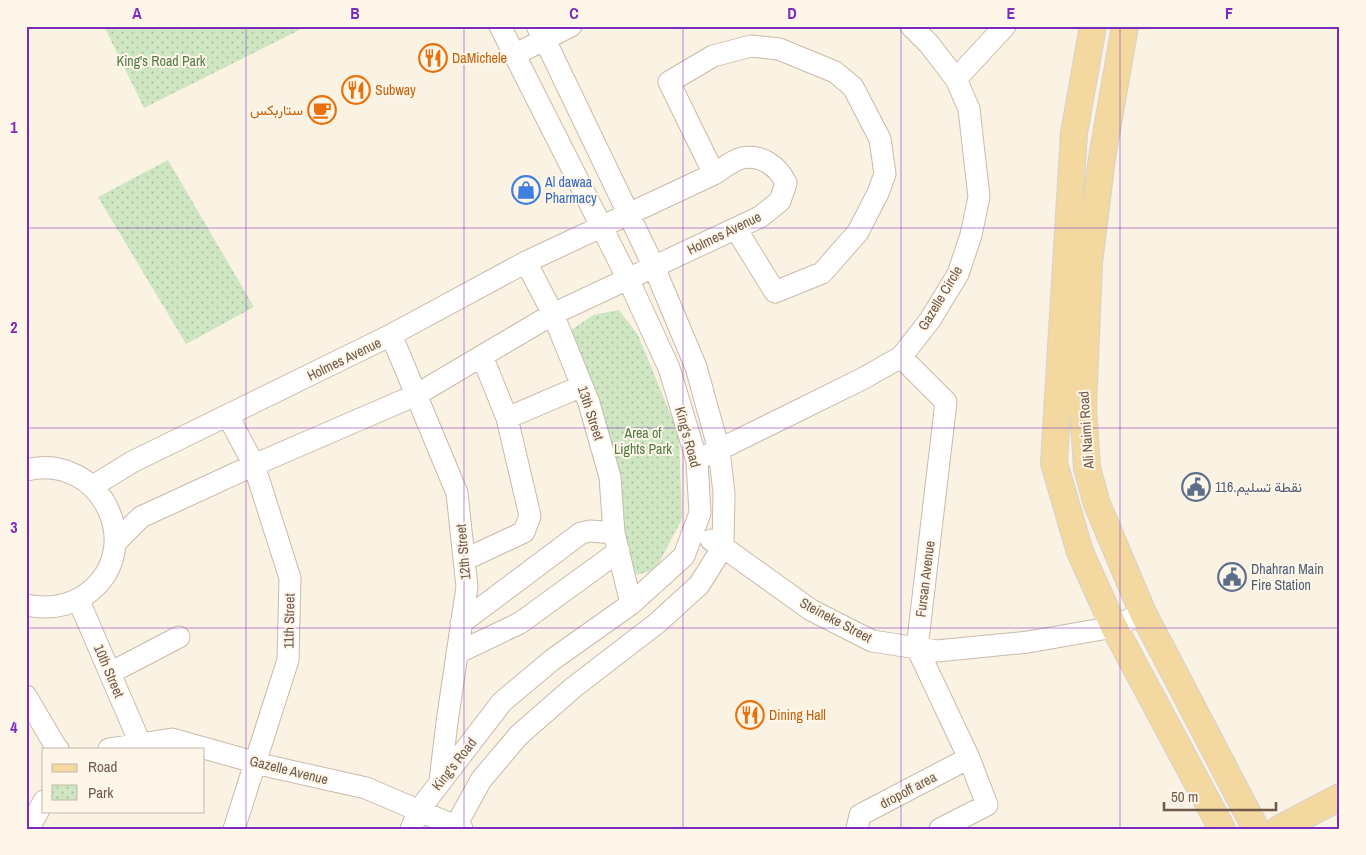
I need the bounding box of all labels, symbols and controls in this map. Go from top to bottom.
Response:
text: A [132,2,142,24]
text: B [350,2,360,24]
text: C [569,2,579,24]
text: D [787,2,797,24]
text: E [1007,2,1016,24]
text: F [1225,2,1233,24]
restaurant icon: DaMichele [418,43,448,73]
place label: DaMichele [452,49,507,67]
park label: King's Road Park [117,52,206,70]
restaurant icon: Subway [341,75,371,105]
place label: Subway [375,81,416,99]
cafe icon: ستاربكس [307,95,337,125]
place label: ستاربكس [250,101,303,119]
text: 1 [10,116,18,138]
place label: Al dawaa Pharmacy [544,173,597,207]
shop icon: Al dawaa Pharmacy [511,175,541,205]
street label: Holmes Avenue [684,207,764,259]
street label: Gazelle Circle [914,262,966,334]
text: 2 [10,316,18,338]
street label: Holmes Avenue [304,333,384,385]
street label: 13th Street [574,384,608,442]
street label: Ali Naimi Road [1074,391,1098,470]
street label: King's Road [671,405,705,469]
park label: Area of Lights Park [614,424,672,458]
public building icon: نقطة تسليم.116 [1181,472,1211,502]
place label: نقطة تسليم.116 [1215,478,1302,496]
text: 3 [10,516,18,538]
street label: 12th Street [452,523,474,581]
street label: Fursan Avenue [911,540,939,618]
place label: Dhahran Main Fire Station [1251,560,1324,594]
public building icon: Dhahran Main Fire Station [1217,562,1247,592]
street label: 11th Street [280,593,298,649]
street label: Steineke Street [797,593,875,647]
street label: 10th Street [90,642,128,700]
restaurant icon: Dining Hall [735,700,765,730]
place label: Dining Hall [769,706,826,724]
text: 4 [10,716,18,738]
street label: King's Road [428,734,480,794]
legend [42,748,205,812]
street label: Gazelle Avenue [248,752,330,788]
text: Road [88,756,117,777]
street label: dropoff area [877,767,940,812]
scale bar [1164,780,1276,812]
text: Park [88,782,114,803]
text: 50 m [1171,786,1198,807]

